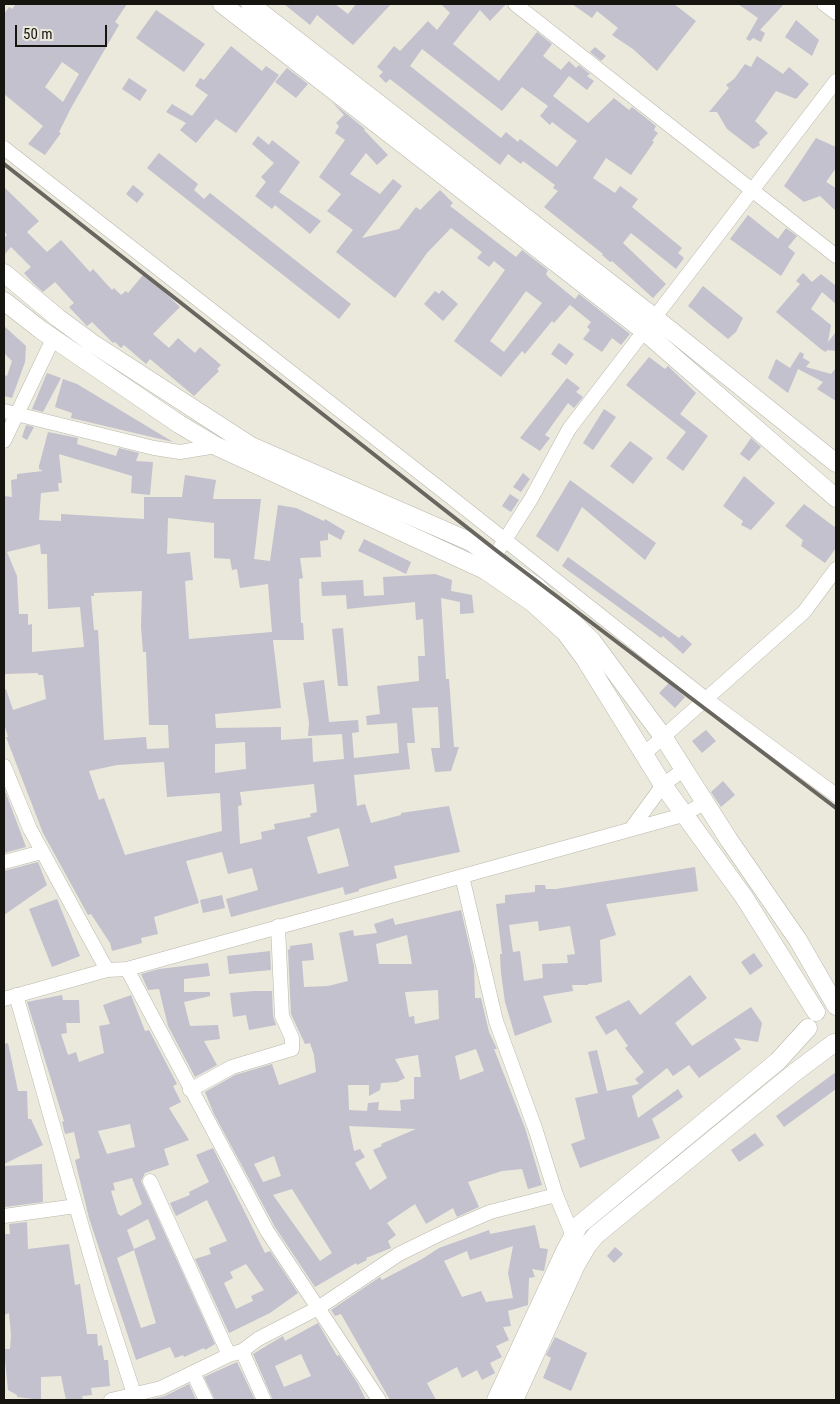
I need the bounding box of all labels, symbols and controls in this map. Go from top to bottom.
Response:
scale bar [18,15,110,47]
text: 50 m [23,25,53,43]

